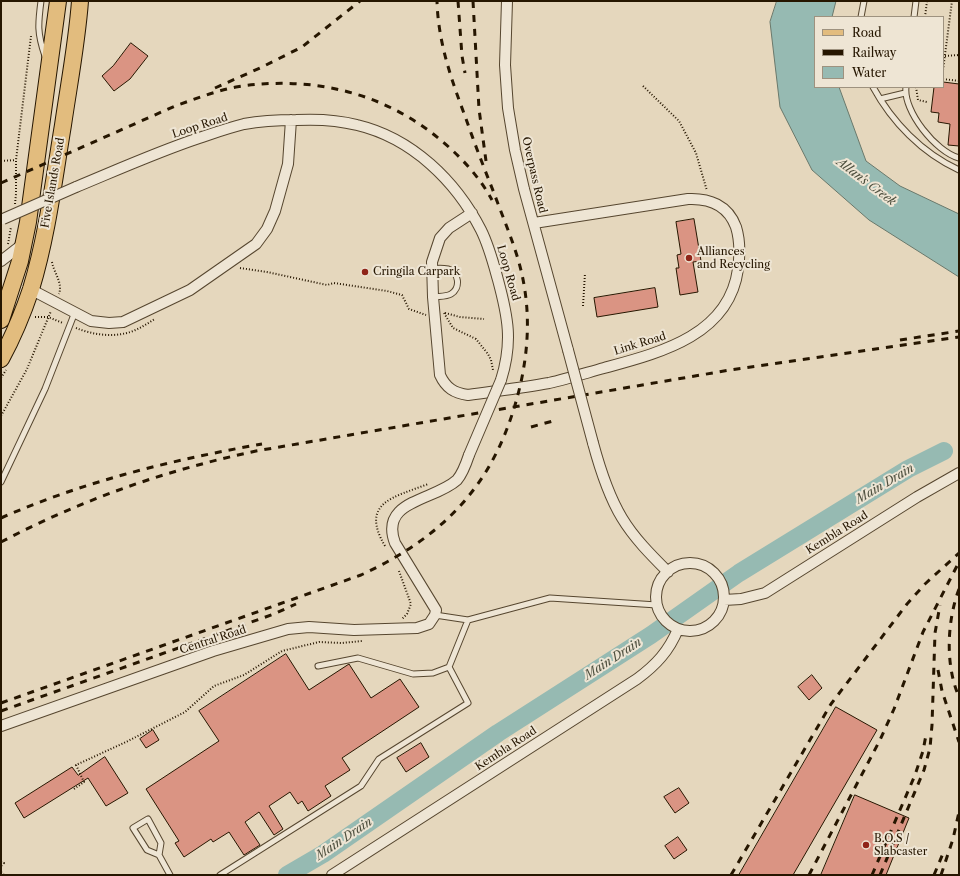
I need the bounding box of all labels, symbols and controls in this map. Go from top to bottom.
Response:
legend [814,16,944,88]
text: Road [852,25,882,40]
text: Railway [852,45,897,60]
text: Water [852,65,886,80]
street label: Loop Road [171,111,229,141]
street label: Overpass Road [519,136,549,214]
street label: Five Islands Road [39,137,67,229]
water label: Allan's Creek [833,155,899,209]
street label: Loop Road [494,243,522,303]
place label: Alliances and Recycling [697,245,770,271]
marker: Alliances and Recycling [684,253,694,263]
place label: Cringila Carpark [373,265,460,279]
marker: Cringila Carpark [360,267,370,277]
street label: Link Road [612,330,668,358]
water label: Main Drain [853,461,917,507]
street label: Kembla Road [804,509,870,557]
street label: Central Road [178,623,248,657]
water label: Main Drain [582,635,644,683]
street label: Kembla Road [473,724,539,774]
water label: Main Drain [313,815,375,863]
place label: B.O.S / Slabcaster [874,832,927,858]
marker: B.O.S / Slabcaster [861,840,871,850]

